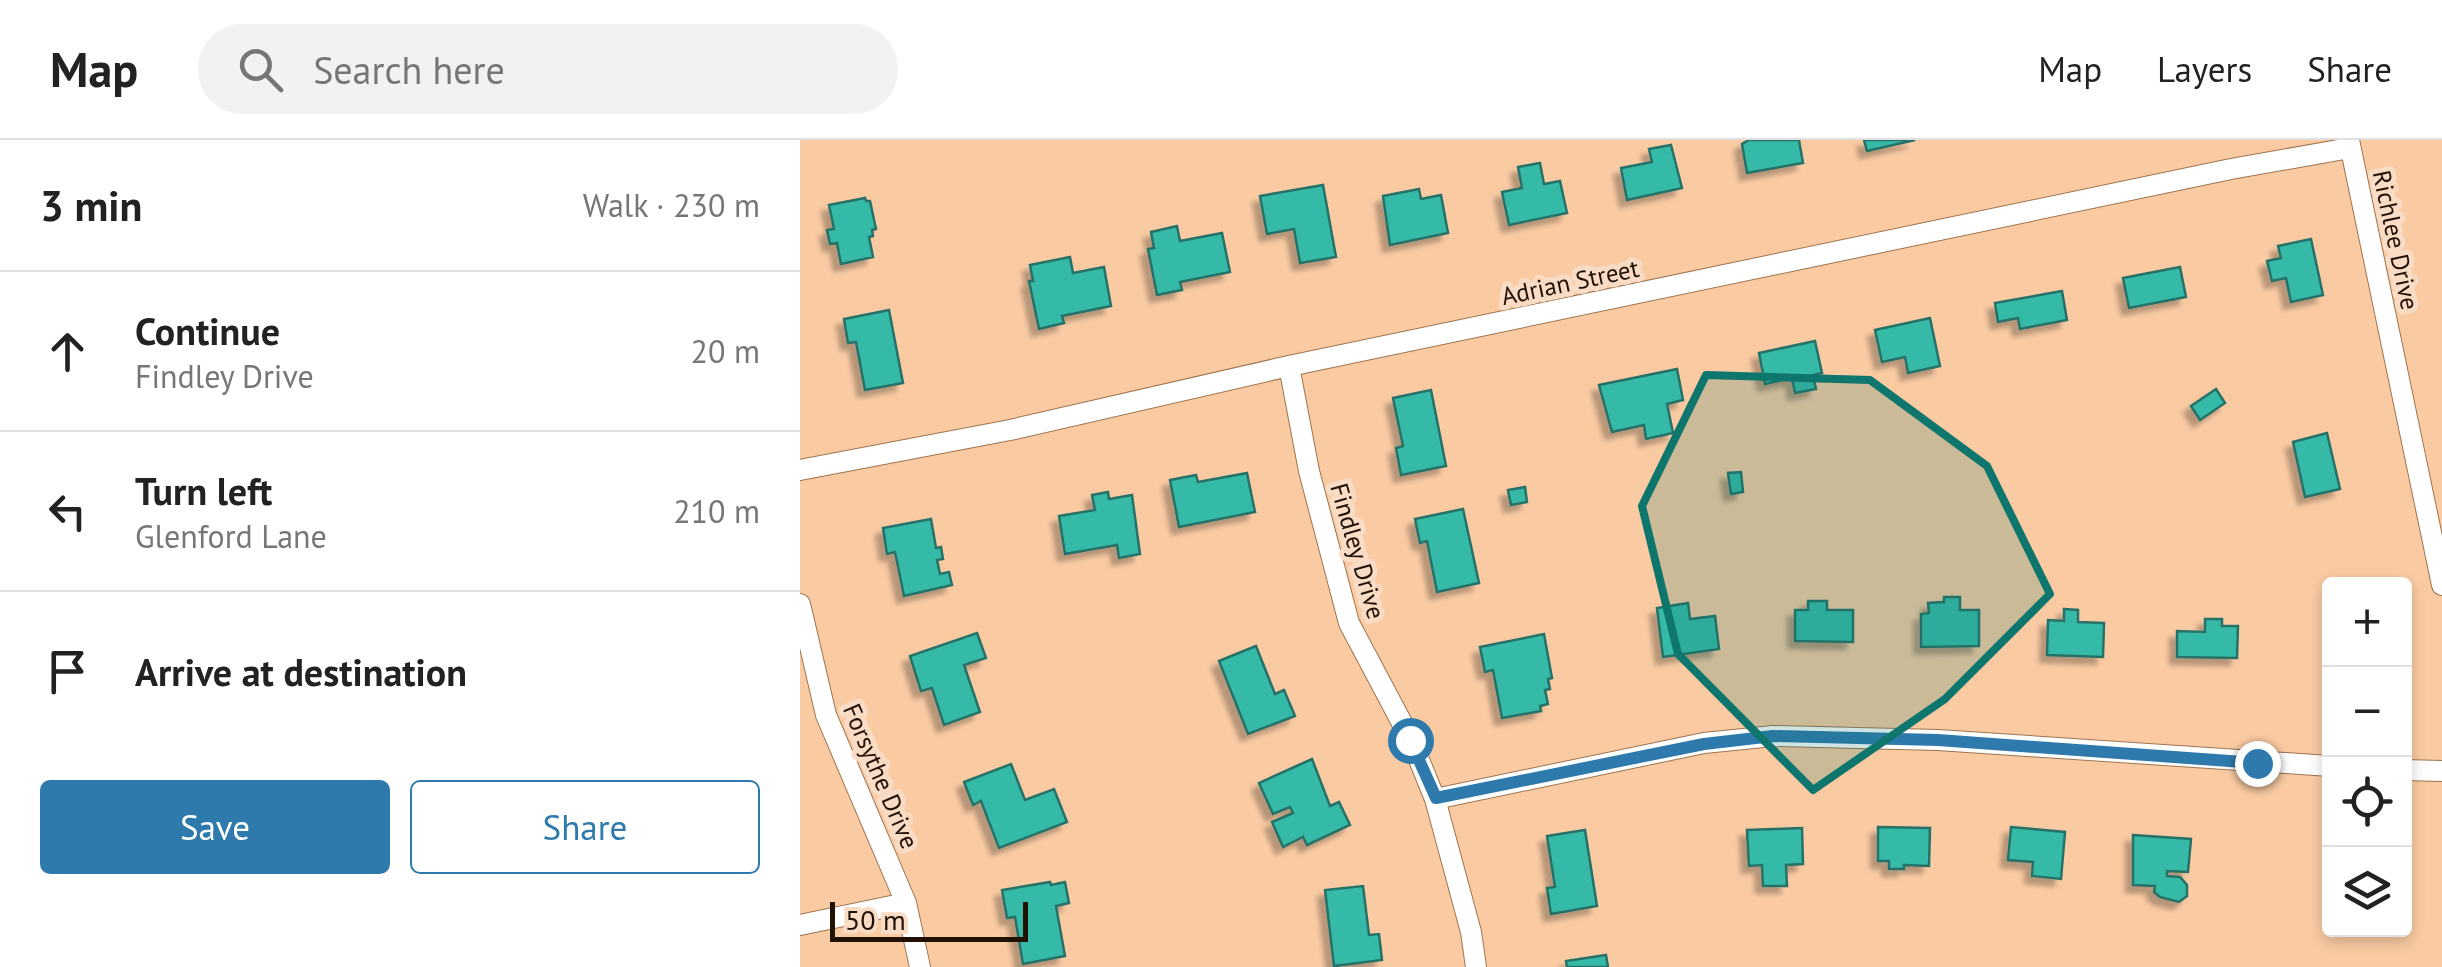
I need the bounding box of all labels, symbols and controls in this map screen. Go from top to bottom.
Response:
search box [198,24,898,114]
text: Map [50,38,138,100]
icon: search [233,42,288,97]
text: Search here [313,45,505,94]
text: Map [2038,46,2102,92]
text: Layers [2157,46,2252,92]
text: Share [2307,46,2392,92]
street label: Richlee Drive [2366,167,2426,313]
text: 3 min [40,178,142,233]
text: Walk · 230 m [583,184,760,226]
street label: Adrian Street [1498,252,1642,312]
text: Continue [135,306,280,355]
icon: ahead [40,324,95,379]
text: 20 m [691,330,760,372]
text: Findley Drive [135,355,314,397]
text: Turn left [135,466,272,515]
street label: Findley Drive [1323,479,1393,623]
icon: left [40,484,95,539]
text: 210 m [673,490,760,532]
text: Glenford Lane [135,515,327,557]
map controls [2322,577,2412,937]
button: + [2322,577,2412,667]
icon: arrive [40,644,95,699]
text: Arrive at destination [135,647,467,696]
button: − [2322,667,2412,757]
street label: Forsythe Drive [836,699,926,853]
route start [1388,718,1434,764]
route end [2235,741,2281,787]
button: locate [2322,757,2412,847]
button: Save [40,780,390,874]
button: Share [410,780,760,874]
button: layers [2322,847,2412,937]
scale bar [830,897,1028,942]
text: 50 m [845,901,906,938]

